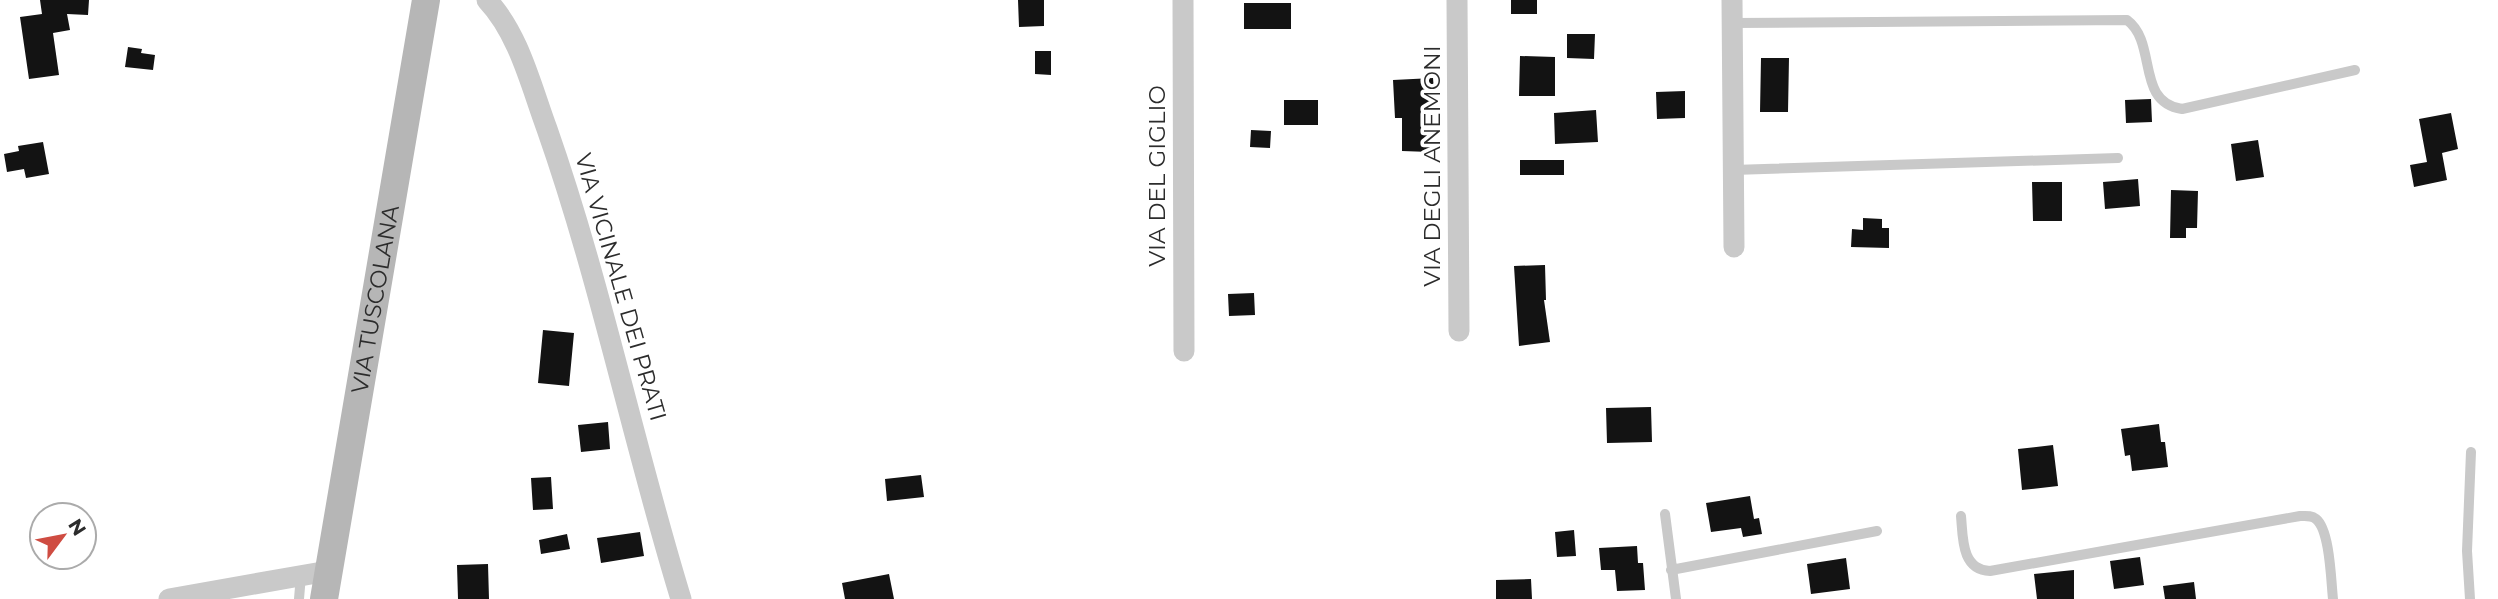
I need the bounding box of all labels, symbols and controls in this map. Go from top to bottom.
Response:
street label: VIA DEGLI ANEMONI [1418,45,1446,287]
street label: VIA DEL GIGLIO [1143,85,1171,267]
street label: VIA VICINALE DEI PRATI [569,150,673,424]
street label: VIA TUSCOLANA [345,203,405,396]
north arrow [28,501,98,571]
text: N [63,515,91,540]

